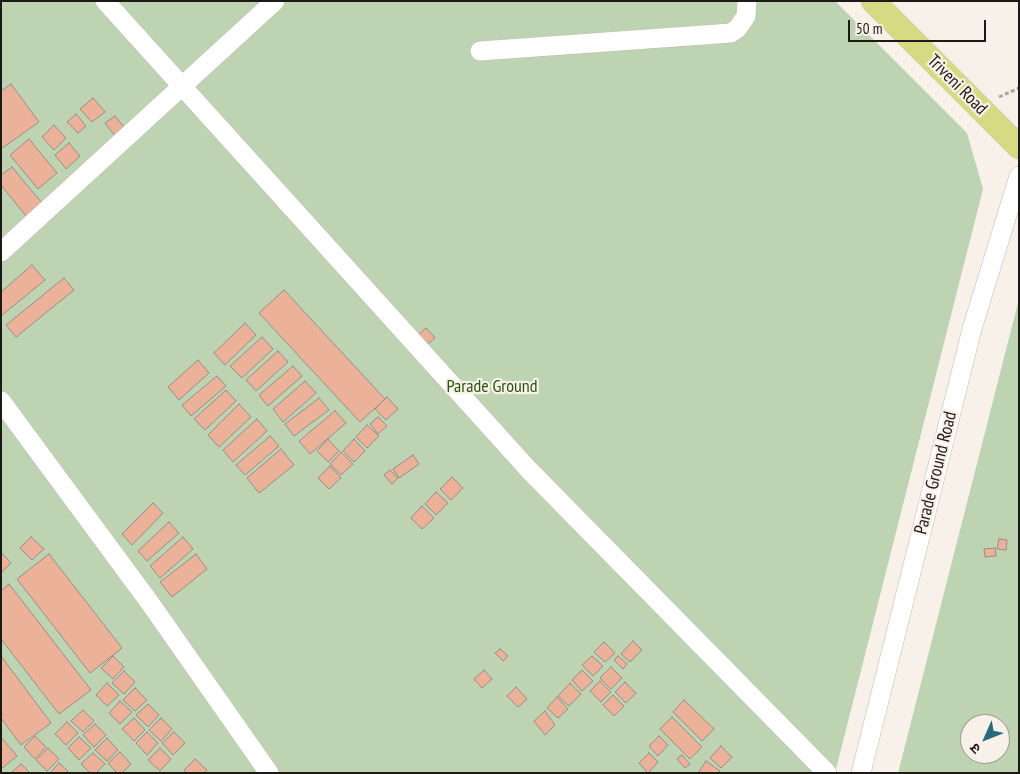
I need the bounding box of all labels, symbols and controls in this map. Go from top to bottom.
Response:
scale bar [850,10,988,42]
text: 50 m [856,19,882,38]
street label: Triveni Road [922,50,992,120]
park label: Parade Ground [446,376,538,398]
street label: Parade Ground Road [910,409,962,537]
north arrow [960,714,1010,764]
text: उ [966,740,984,758]

